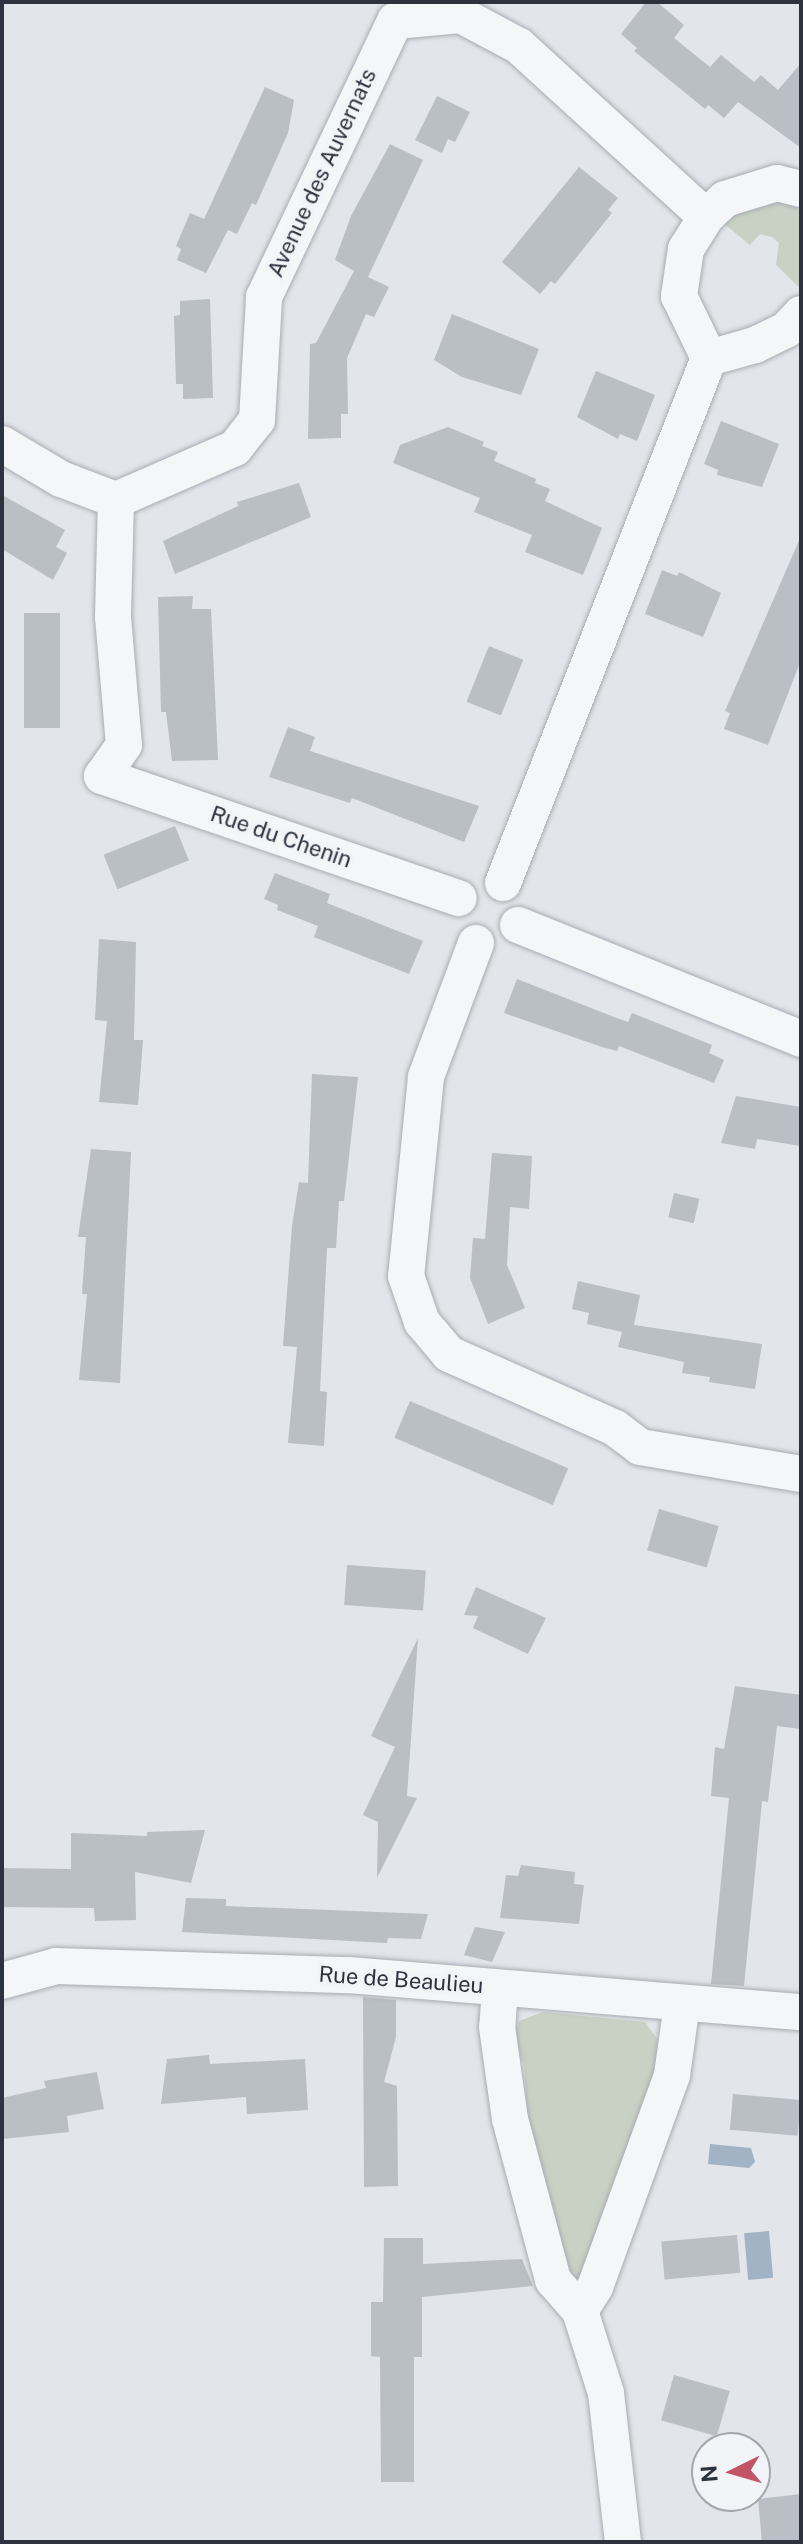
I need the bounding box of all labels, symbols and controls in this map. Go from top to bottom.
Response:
street label: Avenue des Auvernats [262,65,382,281]
street label: Rue du Chenin [207,800,355,874]
street label: Rue de Beaulieu [317,1961,485,1999]
north arrow [691,2432,771,2512]
text: N [695,2464,723,2484]

